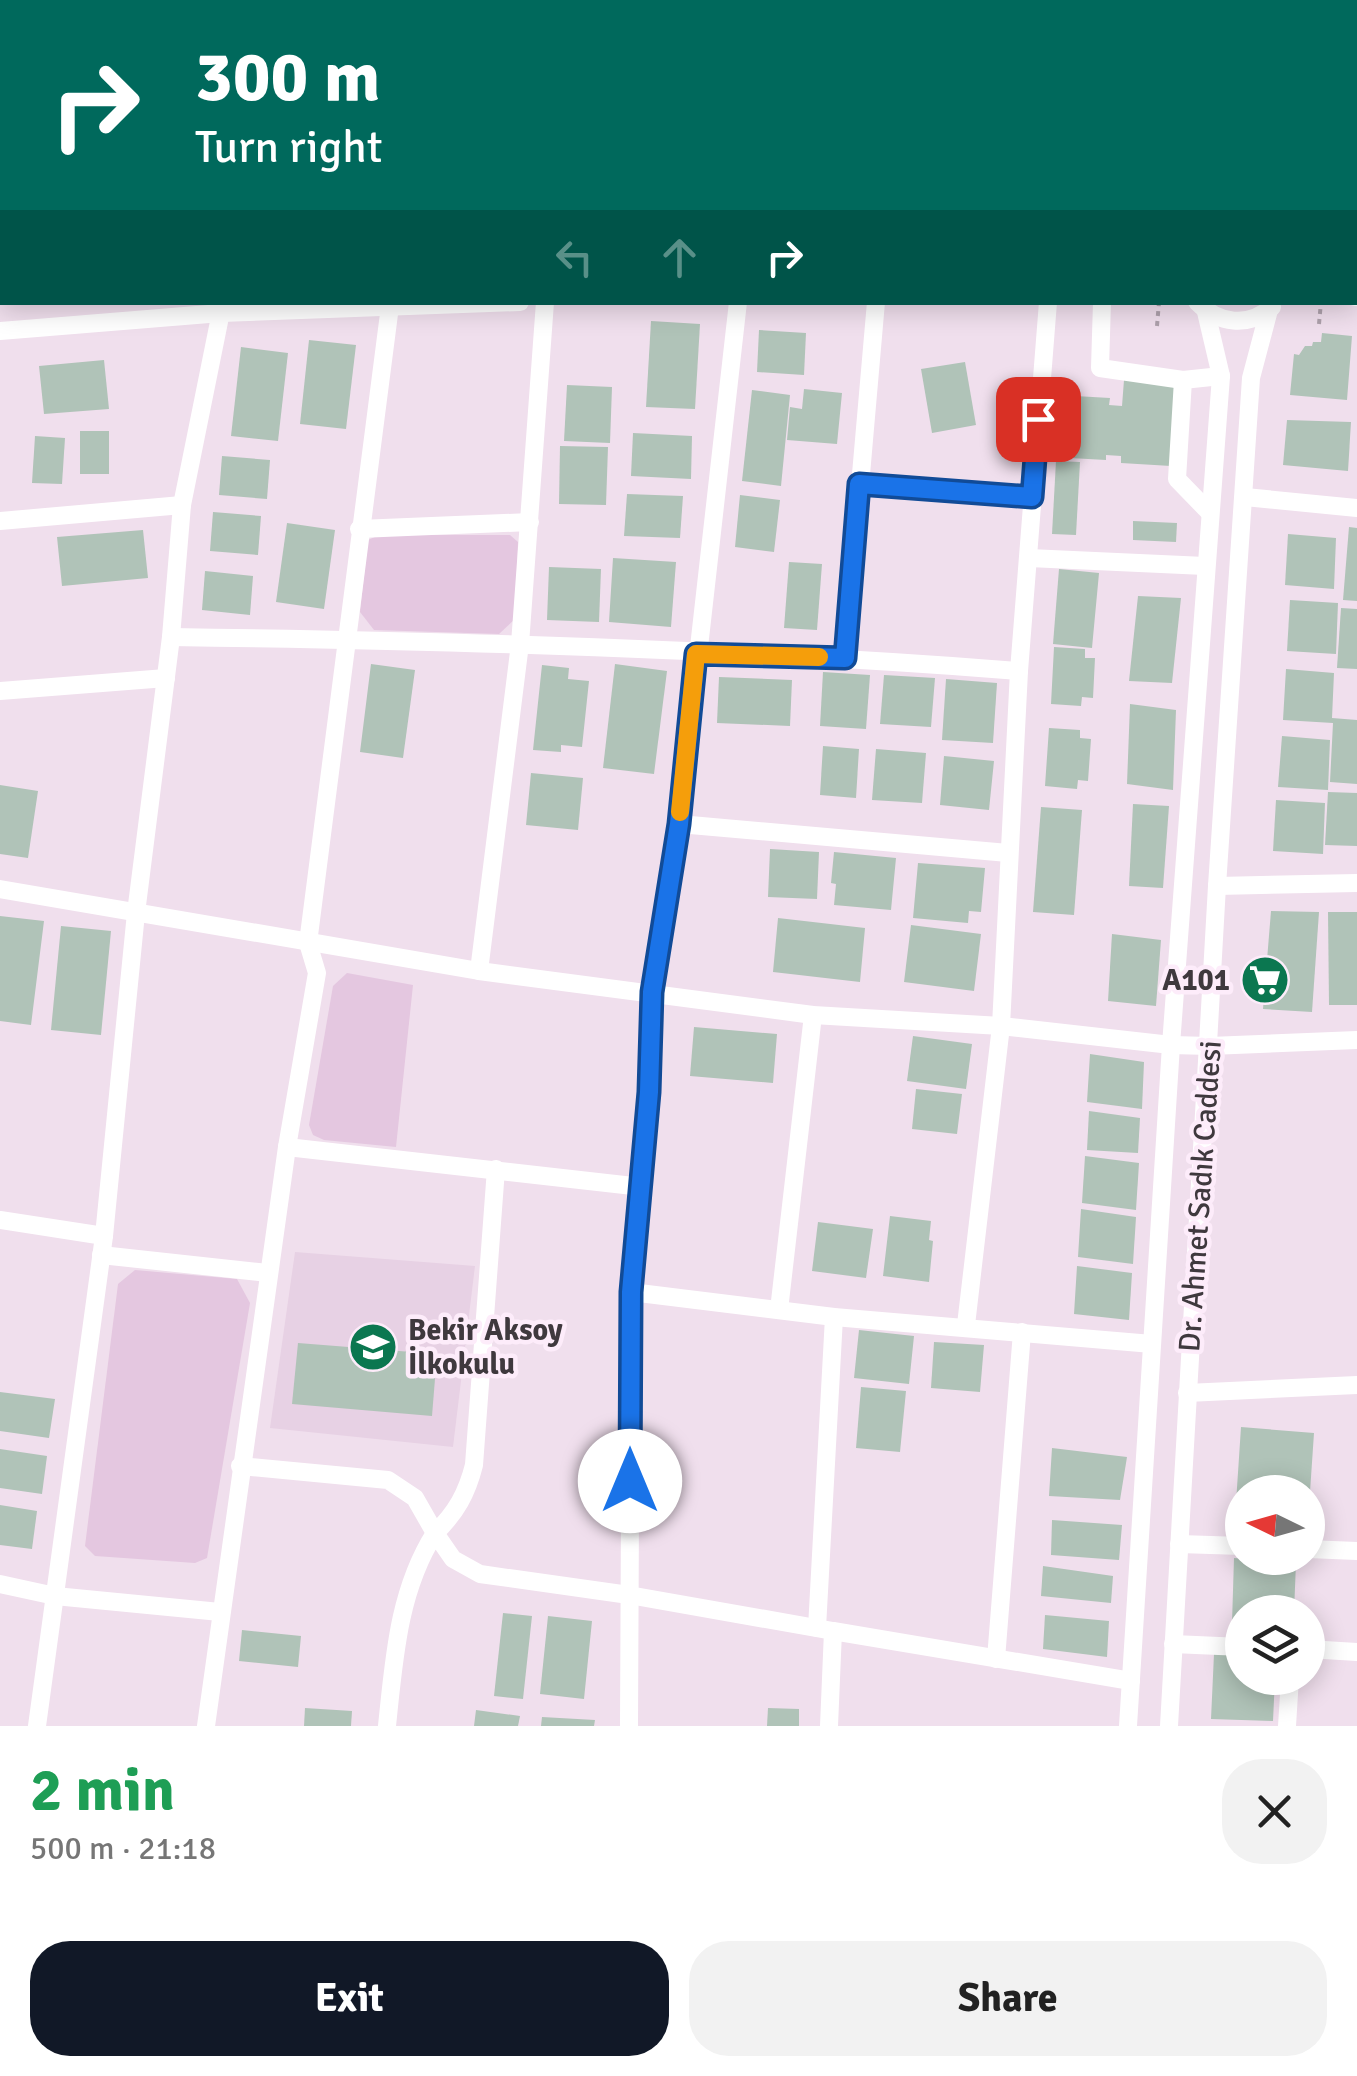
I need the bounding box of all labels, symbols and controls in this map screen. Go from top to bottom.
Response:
text: 300 m [195,34,380,120]
icon: right [30,40,160,170]
text: Turn right [195,120,383,175]
icon: left [547,230,602,285]
icon: ahead [652,230,707,285]
icon: right [757,230,812,285]
pin [996,377,1081,462]
icon: arrive [1011,392,1066,447]
supermarket icon: A101 [1239,954,1291,1006]
place label: A101 [1162,962,1230,999]
street label: Dr. Ahmet Sadık Caddesi [1171,1039,1230,1353]
place label: Bekir Aksoy İlkokulu [408,1312,563,1383]
school or university icon: Bekir Aksoy İlkokulu [347,1321,399,1373]
position arrow [578,1429,682,1533]
north arrow [1225,1475,1325,1575]
map controls [1225,1475,1325,1695]
button: layers [1225,1595,1325,1695]
text: 2 min [30,1754,175,1828]
button: close [1222,1759,1327,1864]
text: 500 m · 21:18 [30,1829,216,1868]
button: Exit [30,1941,669,2056]
button: Share [689,1941,1327,2056]

